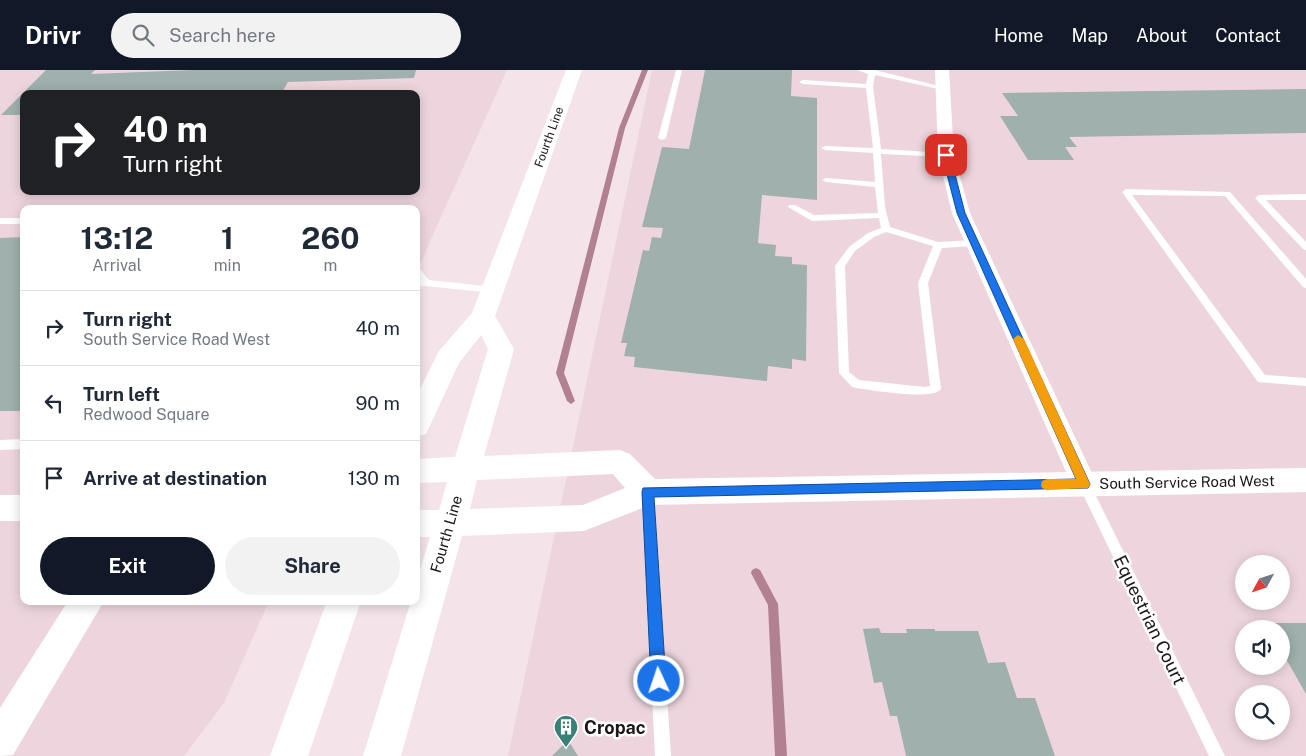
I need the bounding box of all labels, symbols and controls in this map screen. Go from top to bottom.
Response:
search box [111,13,461,58]
text: Drivr [25,21,81,49]
icon: search [129,21,157,49]
text: Search here [169,24,276,46]
text: Home [994,25,1044,46]
text: Map [1072,25,1108,46]
text: About [1136,25,1187,46]
text: Contact [1215,25,1281,46]
street label: Fourth Line [532,105,567,169]
text: 40 m [123,109,208,150]
icon: right [40,110,105,175]
pin [925,134,967,176]
icon: arrive [932,141,960,169]
text: Turn right [123,151,223,177]
text: 13:12 [80,220,153,256]
text: 1 [221,220,234,256]
text: 260 [301,220,359,256]
text: Arrival [92,256,142,275]
text: min [214,256,241,275]
text: m [323,256,337,275]
text: Turn right [83,308,172,330]
icon: right [40,314,68,342]
text: 40 m [355,317,400,339]
text: South Service Road West [83,330,270,349]
text: Turn left [83,383,160,405]
icon: left [40,389,68,417]
text: 90 m [356,392,400,414]
text: Redwood Square [83,405,210,424]
icon: arrive [40,464,68,492]
text: Arrive at destination [83,467,267,489]
text: 130 m [348,467,400,489]
street label: South Service Road West [1099,472,1275,492]
street label: Fourth Line [427,494,465,574]
button: Exit [40,537,215,595]
button: Share [225,537,400,595]
street label: Equestrian Court [1110,552,1190,688]
north arrow [1235,555,1290,610]
map controls [1235,555,1290,740]
button: sound [1235,620,1290,675]
position arrow [632,654,684,706]
button: search [1235,685,1290,740]
building icon: Cropac [553,714,579,748]
place label: Cropac [584,717,646,738]

